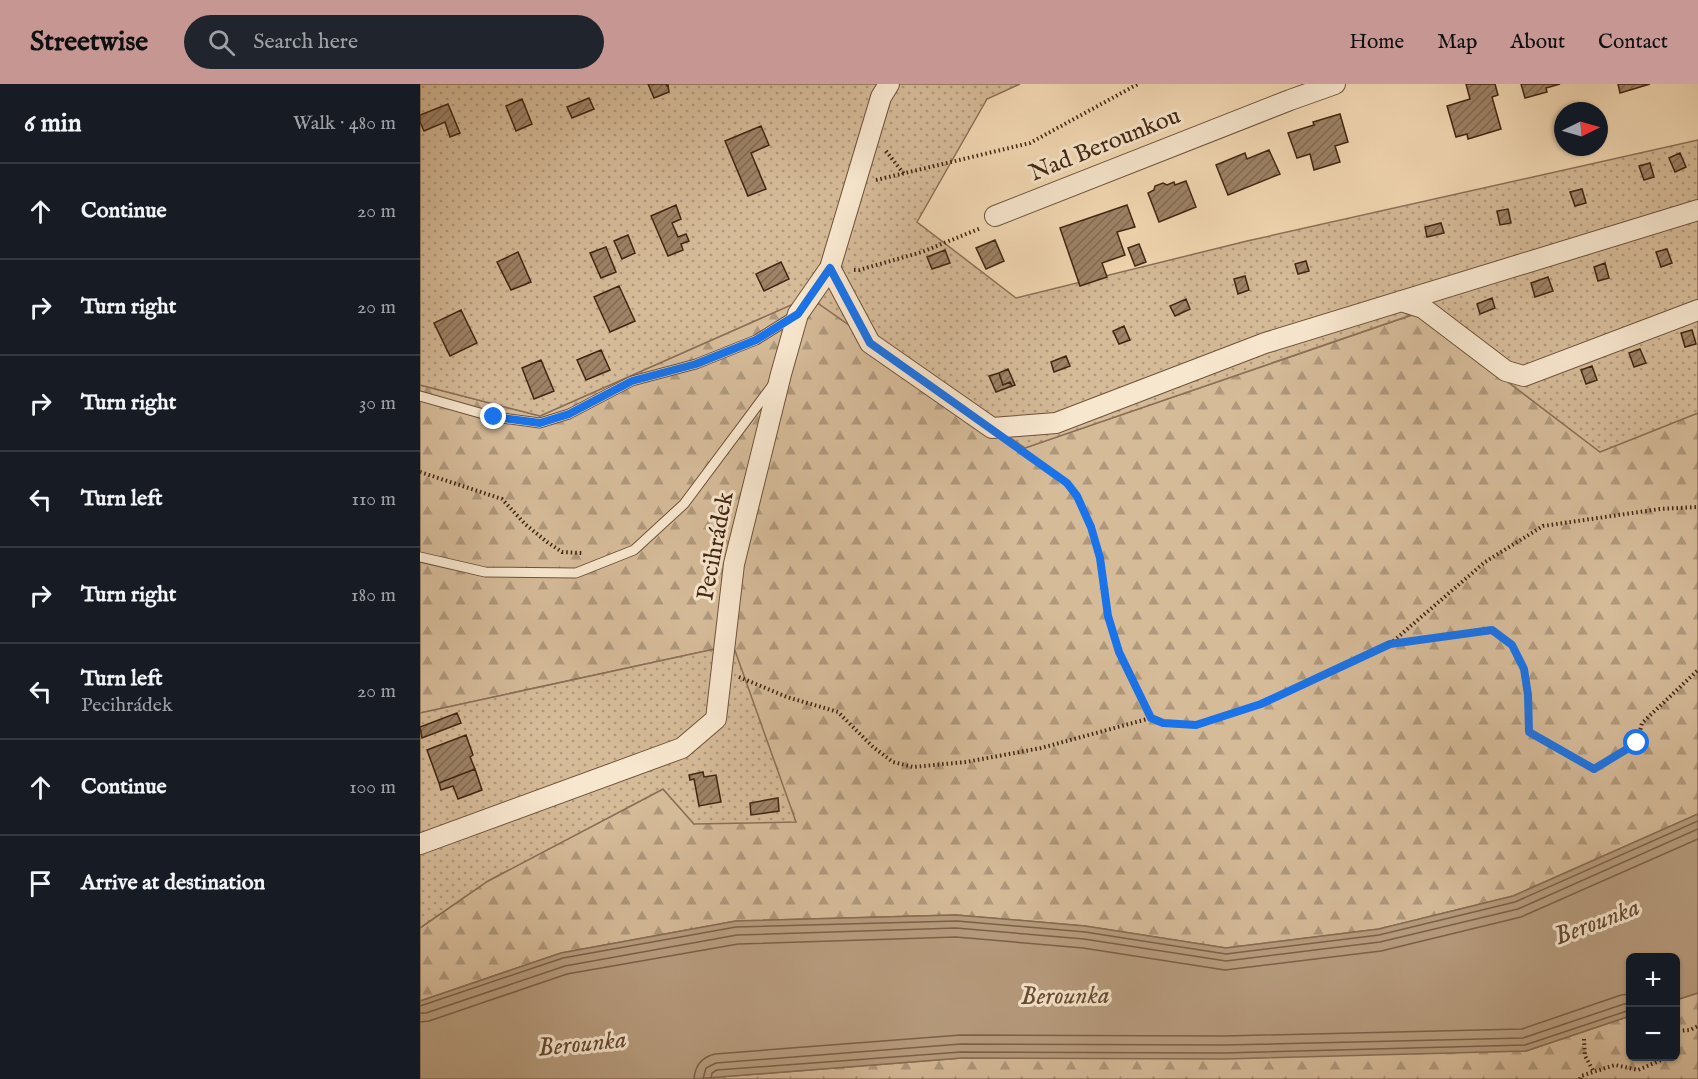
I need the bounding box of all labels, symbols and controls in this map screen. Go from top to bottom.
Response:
search box [184,15,604,69]
text: Streetwise [30,25,148,60]
icon: search [205,26,238,59]
text: Search here [253,28,358,56]
text: Home [1349,29,1404,56]
text: Map [1437,29,1477,56]
text: About [1510,29,1565,56]
text: Contact [1598,29,1668,56]
street label: Nad Berounkou [1025,101,1185,189]
north arrow [1554,102,1608,156]
text: 6 min [24,107,82,140]
text: Walk · 480 m [293,111,396,136]
icon: ahead [24,195,57,228]
text: Continue [81,197,167,225]
text: 20 m [357,199,396,224]
icon: right [24,291,57,324]
text: Turn right [81,293,176,321]
text: 20 m [357,295,396,320]
icon: right [24,387,57,420]
text: Turn right [81,389,176,417]
text: 30 m [359,391,396,416]
route end [480,403,506,429]
icon: left [24,483,57,516]
text: Turn left [81,485,163,513]
text: 110 m [352,487,396,512]
street label: Pecihrádek [690,489,742,603]
icon: right [24,579,57,612]
text: Turn right [81,581,176,609]
text: 180 m [351,583,396,608]
text: Turn left [81,665,163,693]
icon: left [24,675,57,708]
text: 20 m [357,679,396,704]
text: Pecihrádek [81,693,173,718]
route start [1623,729,1649,755]
icon: ahead [24,771,57,804]
text: Continue [81,773,167,801]
text: 100 m [349,775,396,800]
icon: arrive [24,867,57,900]
text: Arrive at destination [81,869,265,897]
water label: Berounka [1549,891,1645,953]
map controls [1626,953,1680,1061]
button: + [1626,953,1680,1007]
water label: Berounka [1020,979,1110,1013]
button: − [1626,1007,1680,1061]
water label: Berounka [536,1023,628,1065]

